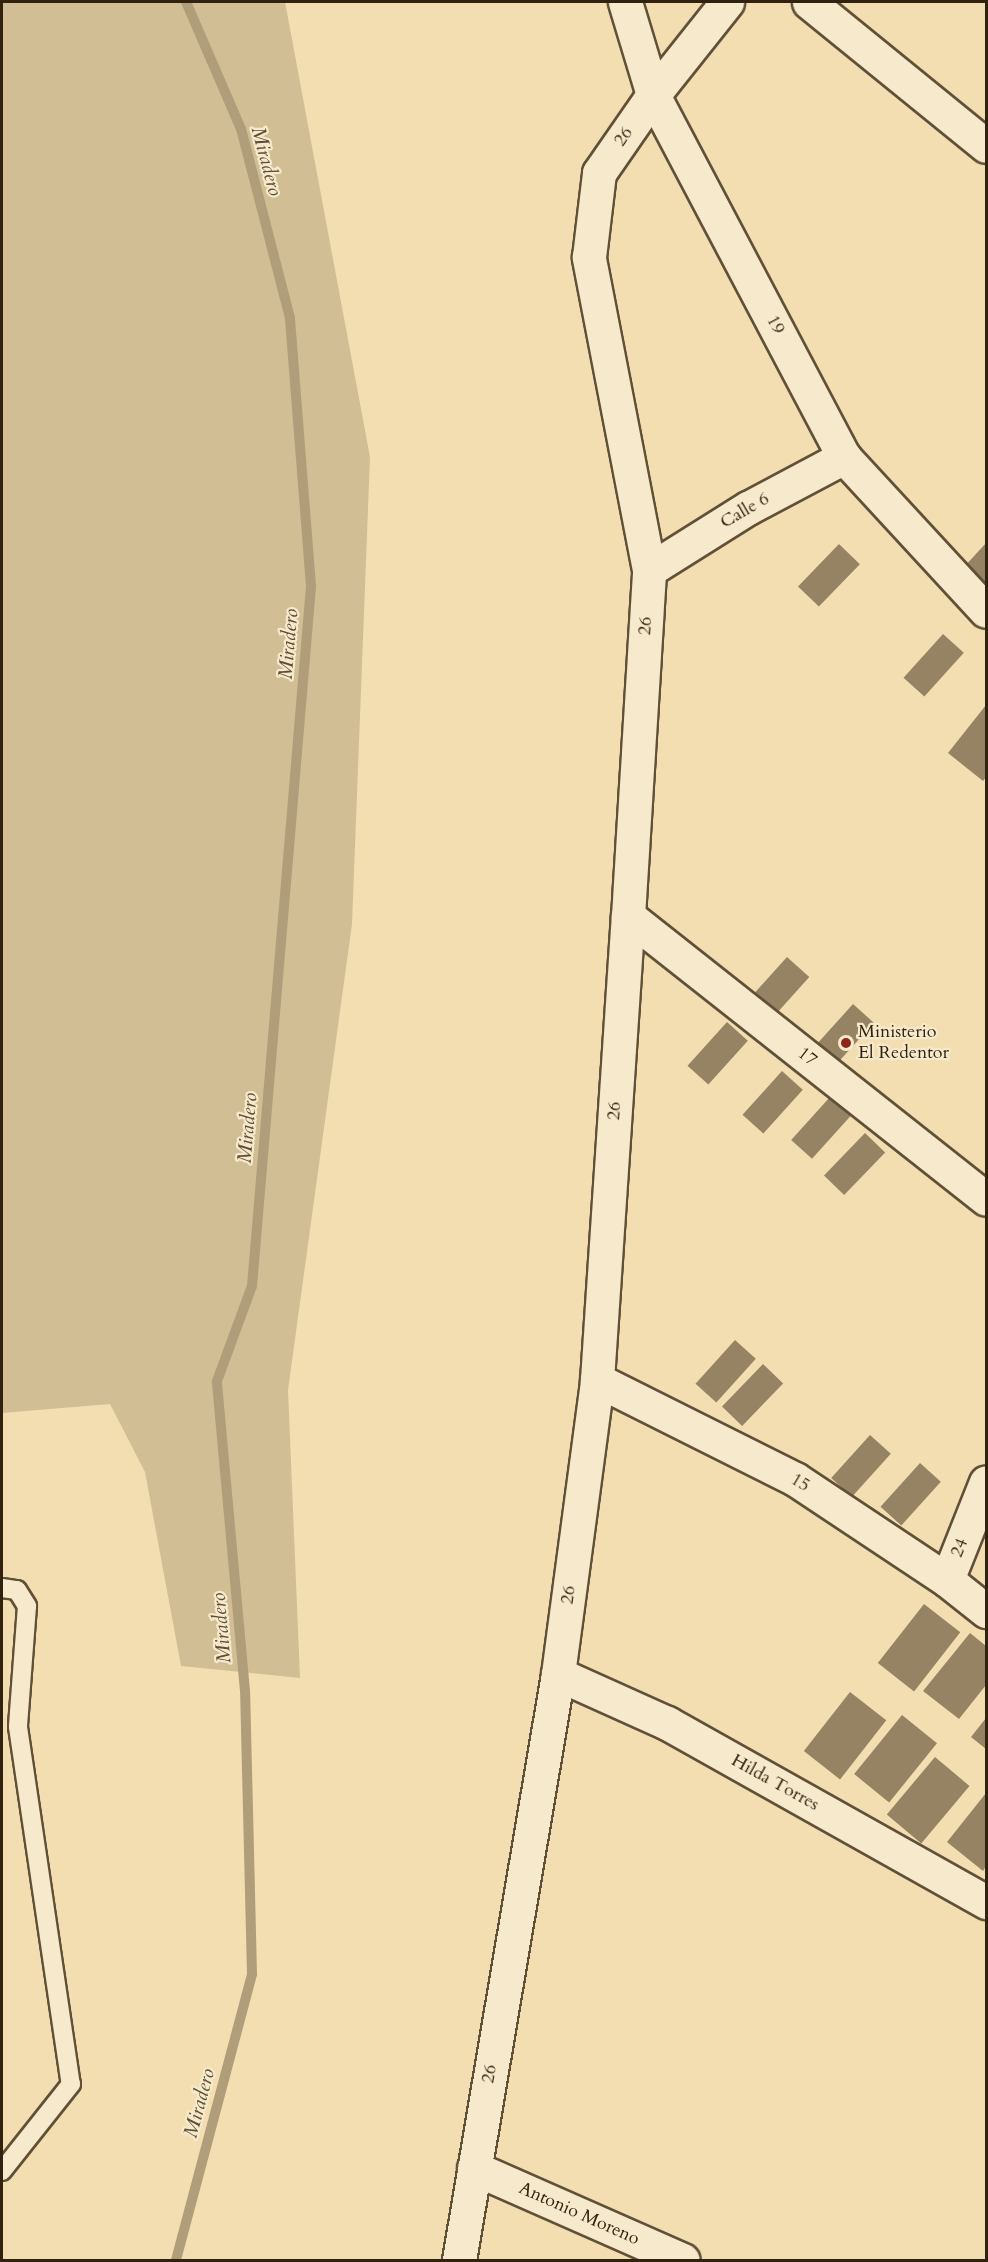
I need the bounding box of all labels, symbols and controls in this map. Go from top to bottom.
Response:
street label: 26 [610,123,638,151]
water label: Miradero [246,124,288,198]
street label: 19 [761,312,789,338]
street label: Calle 6 [717,488,773,534]
water label: Miradero [273,608,303,680]
street label: 26 [635,616,657,636]
place label: Ministerio El Redentor [858,1022,949,1064]
marker: Ministerio El Redentor [839,1036,853,1050]
street label: 17 [793,1043,821,1071]
water label: Miradero [232,1092,262,1164]
street label: 26 [604,1101,626,1121]
street label: 15 [787,1469,813,1497]
street label: 24 [947,1535,973,1561]
street label: 26 [557,1584,581,1606]
water label: Miradero [206,1592,236,1664]
street label: Hilda Torres [727,1750,823,1816]
street label: 26 [478,2063,502,2085]
water label: Miradero [178,2066,220,2140]
street label: Antonio Moreno [515,2178,643,2250]

